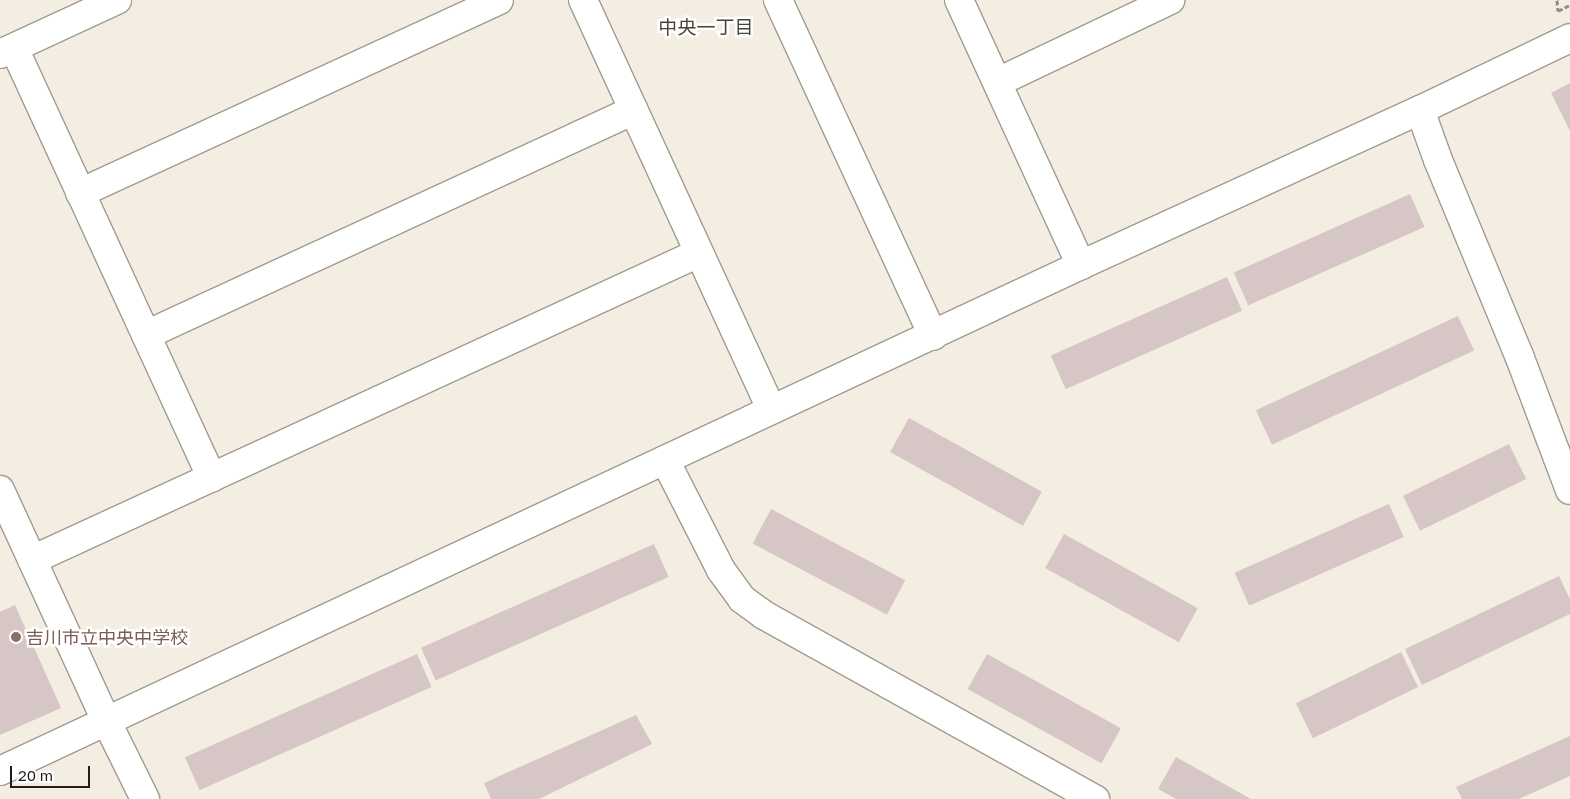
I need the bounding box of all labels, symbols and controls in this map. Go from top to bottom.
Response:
district label: 中央一丁目 [659,16,753,38]
place label: 吉川市立中央中学校 [26,626,188,648]
marker: 吉川市立中央中学校 [10,631,22,643]
scale bar [12,756,92,788]
text: 20 m [18,766,53,784]

